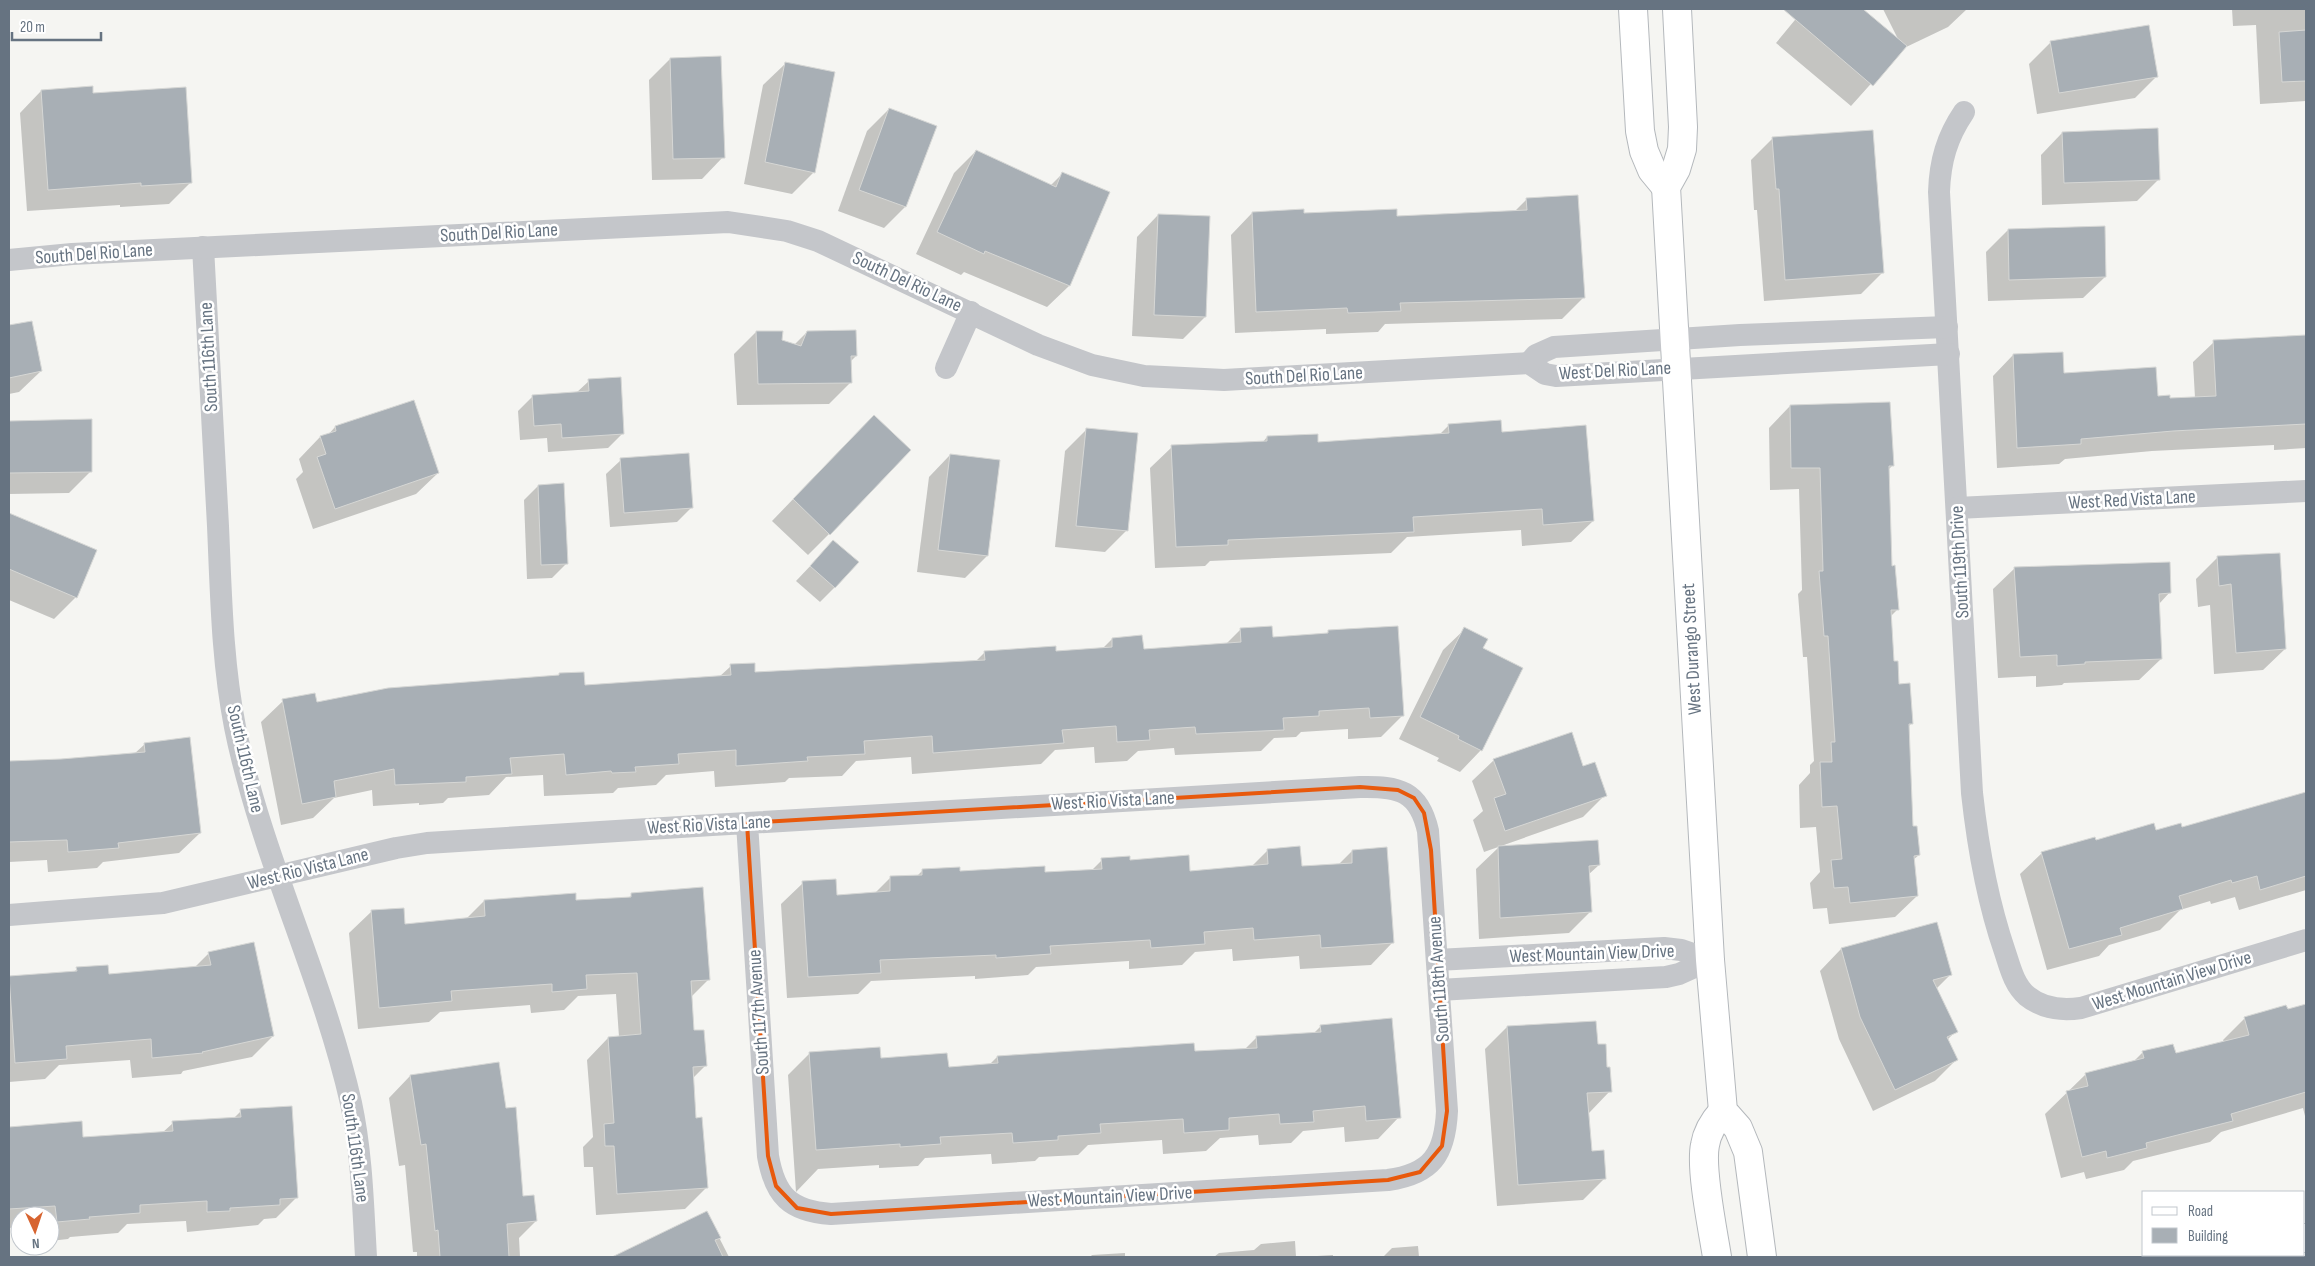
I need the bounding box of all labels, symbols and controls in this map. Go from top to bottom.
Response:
scale bar [12,10,101,42]
text: 20 m [20,18,45,37]
street label: South Del Rio Lane [440,218,558,248]
street label: South Del Rio Lane [34,238,154,270]
street label: South Del Rio Lane [849,247,965,317]
street label: South 116th Lane [195,302,223,412]
street label: West Del Rio Lane [1558,357,1672,385]
street label: South Del Rio Lane [1245,361,1363,391]
street label: West Red Vista Lane [2068,485,2196,515]
street label: South 119th Drive [1946,505,1974,619]
street label: West Durango Street [1677,582,1707,715]
street label: South 116th Lane [221,703,269,815]
street label: West Rio Vista Lane [1051,786,1175,816]
street label: West Rio Vista Lane [647,810,771,840]
street label: West Rio Vista Lane [245,843,371,895]
street label: South 118th Avenue [1423,915,1455,1043]
street label: West Mountain View Drive [1509,940,1675,968]
street label: West Mountain View Drive [2090,946,2254,1016]
street label: South 117th Avenue [743,949,775,1075]
street label: South 116th Lane [336,1092,374,1204]
street label: West Mountain View Drive [1027,1181,1193,1213]
legend [2142,1191,2305,1256]
text: Road [2188,1202,2213,1221]
north arrow [10,1206,60,1256]
text: Building [2188,1227,2228,1246]
text: N [31,1235,40,1252]

